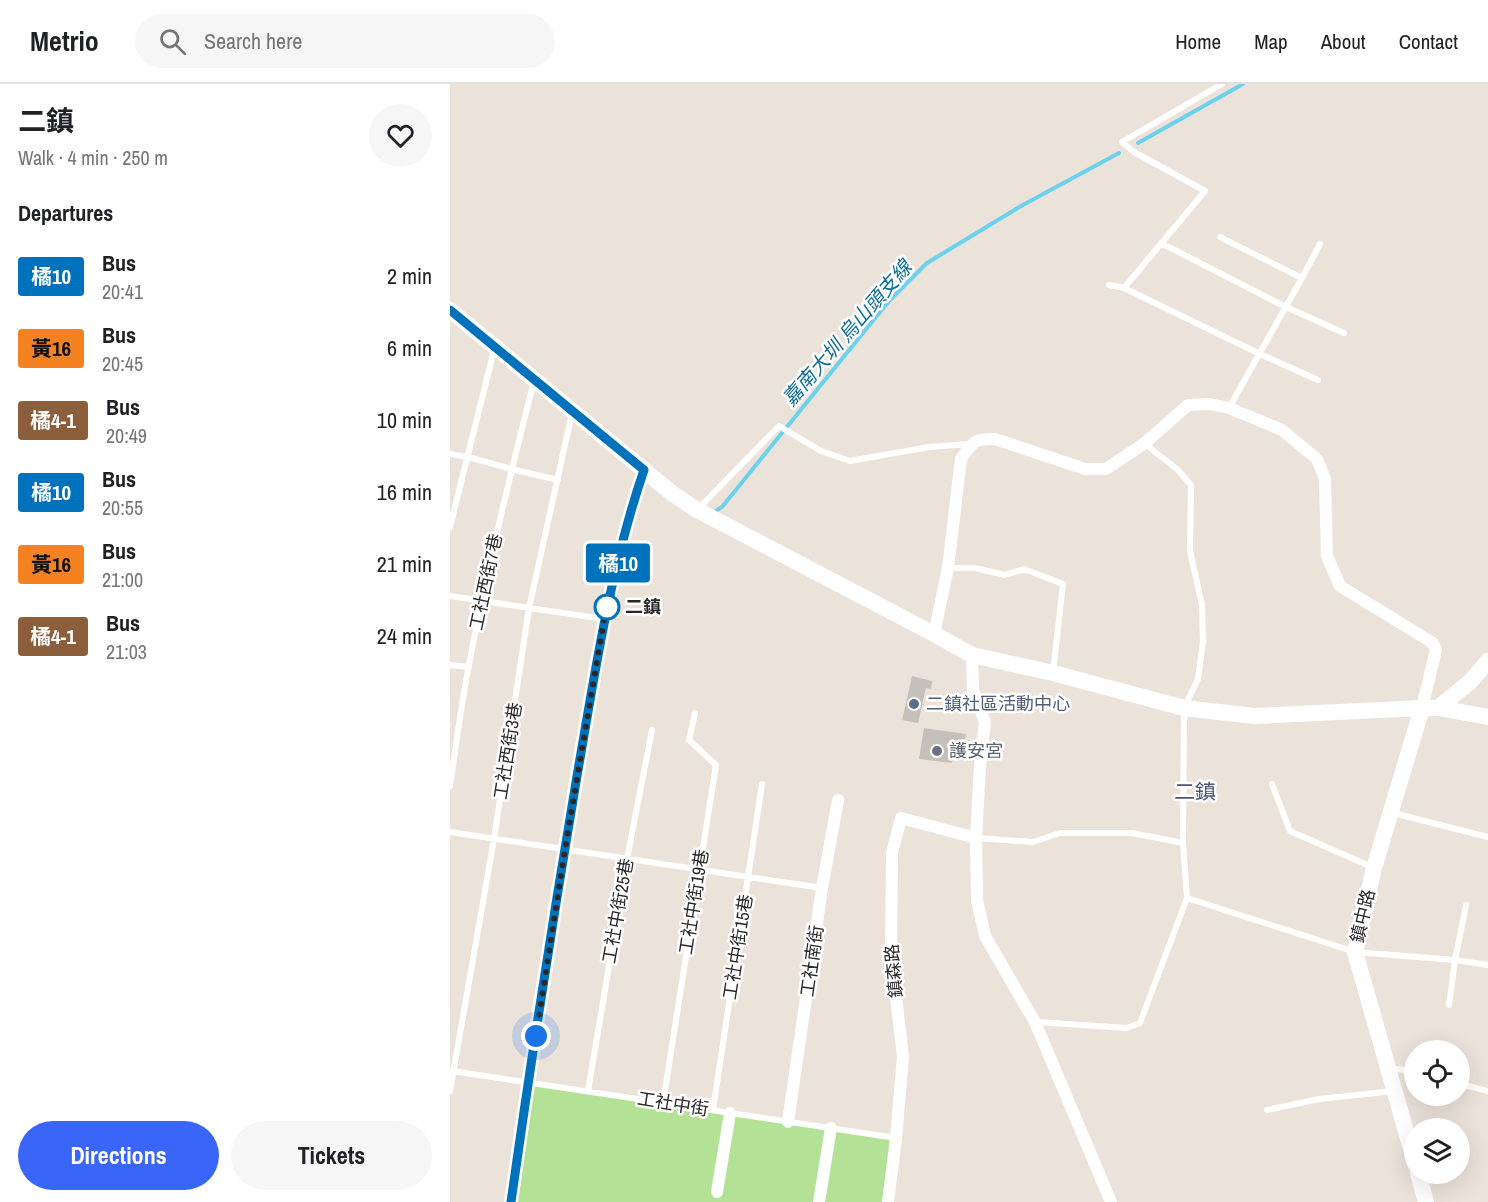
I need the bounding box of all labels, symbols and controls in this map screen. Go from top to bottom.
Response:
search box [135,14,555,68]
text: Metrio [30,22,99,60]
icon: search [156,25,189,58]
text: Search here [204,26,302,56]
text: Home [1175,27,1221,56]
text: Map [1254,27,1288,56]
text: About [1321,27,1366,56]
text: Contact [1399,27,1458,56]
text: 二鎮 [18,102,74,140]
button: heart [369,104,432,167]
text: Walk · 4 min · 250 m [18,144,168,171]
text: Departures [18,198,113,228]
text: Bus [102,248,136,278]
water label: 嘉南大圳 烏山頭支線 [776,253,919,411]
text: 2 min [387,261,432,291]
text: 橘10 [31,262,71,291]
text: 20:41 [102,278,143,305]
text: Bus [102,320,136,350]
text: 6 min [387,333,432,363]
text: 黃16 [31,334,71,363]
text: 20:45 [102,350,143,377]
text: Bus [106,392,140,422]
text: 10 min [377,405,432,435]
text: 橘4-1 [30,406,76,435]
text: 20:49 [106,422,147,449]
text: Bus [102,464,136,494]
text: 16 min [377,477,432,507]
text: 橘10 [31,478,71,507]
text: 20:55 [102,494,143,521]
street label: 工社西街7巷 [463,531,508,633]
text: Bus [102,536,136,566]
line badge: 橘10 [584,544,652,582]
text: 21 min [377,549,432,579]
text: 橘10 [598,549,638,578]
text: 黃16 [31,550,71,579]
text: 21:00 [102,566,143,593]
marker: 二鎮 [594,594,620,620]
place label: 二鎮 [625,594,661,619]
text: Bus [106,608,140,638]
text: 24 min [377,621,432,651]
text: 橘4-1 [30,622,76,651]
text: 21:03 [106,638,147,665]
place label: 二鎮社區活動中心 [926,691,1070,716]
marker: 二鎮社區活動中心 [907,697,921,711]
street label: 工社西街3巷 [487,700,528,801]
place label: 護安宮 [949,738,1003,763]
marker: 護安宮 [930,744,944,758]
district label: 二鎮 [1174,777,1216,806]
street label: 工社中街19巷 [673,847,714,956]
street label: 工社中街25巷 [596,856,639,965]
street label: 鎮中路 [1344,887,1381,945]
street label: 工社中街15巷 [717,892,758,1001]
street label: 工社南街 [794,924,829,998]
street label: 鎮森路 [879,943,908,999]
your location [521,1021,551,1051]
map controls [1404,1040,1470,1184]
button: locate [1404,1040,1470,1106]
street label: 工社中街 [636,1086,711,1121]
button: layers [1404,1118,1470,1184]
button: Directions [18,1121,219,1190]
button: Tickets [231,1121,432,1190]

